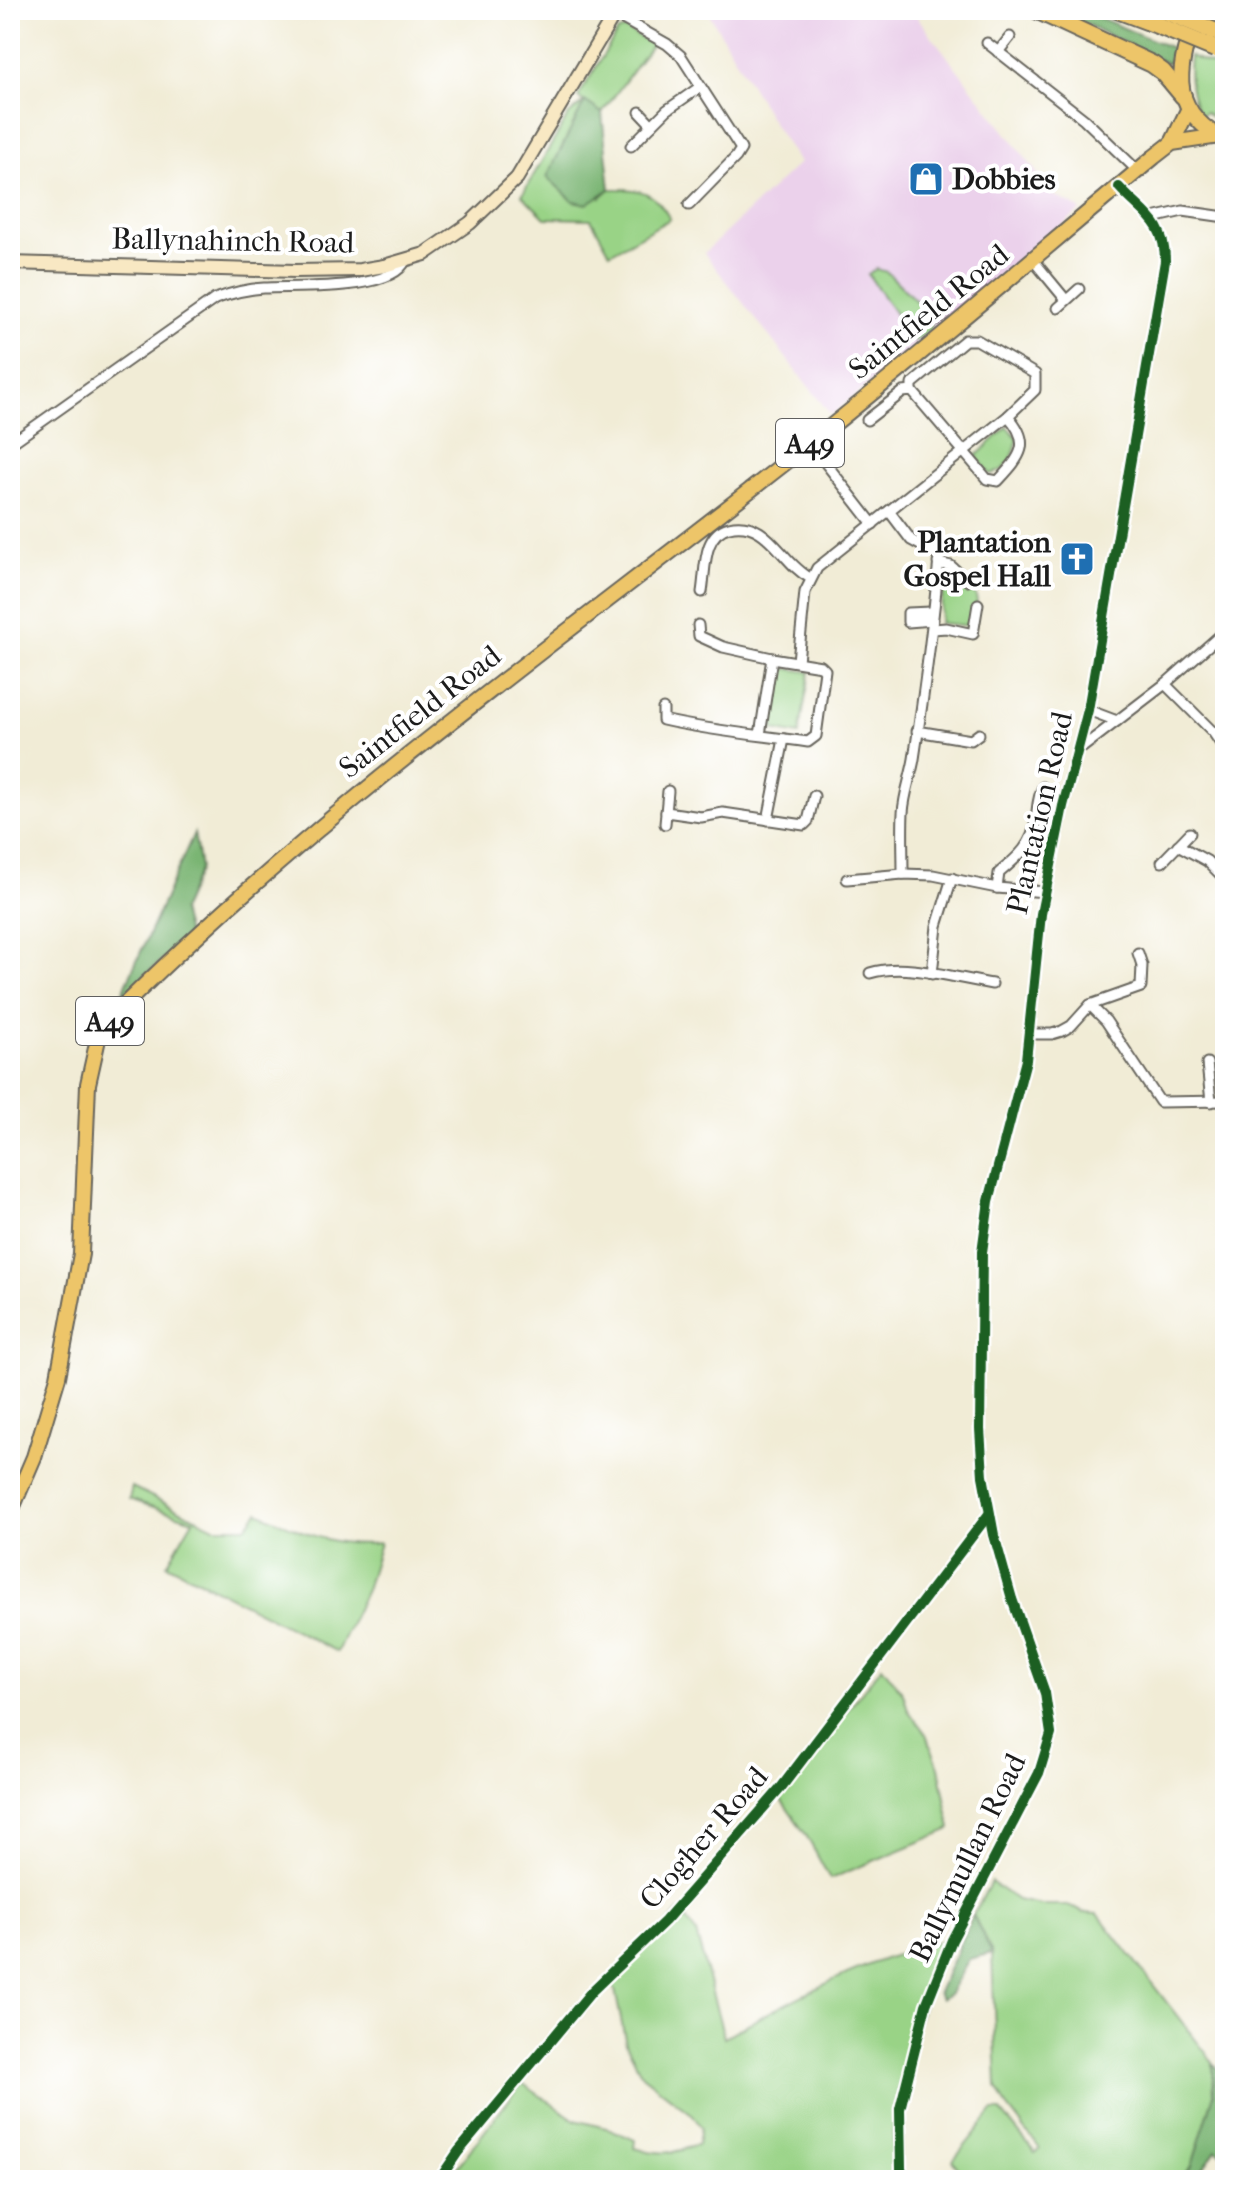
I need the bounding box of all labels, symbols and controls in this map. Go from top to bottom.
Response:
shop icon: Dobbies [907,160,945,198]
place label: Dobbies [952,162,1056,197]
street label: Ballynahinch Road [111,221,355,261]
street label: Saintfield Road [842,237,1016,387]
road number: A49 [776,419,844,467]
place label: Plantation Gospel Hall [904,525,1052,594]
church icon: Plantation Gospel Hall [1058,540,1096,578]
street label: Saintfield Road [332,638,508,786]
street label: Plantation Road [1000,708,1080,918]
road number: A49 [76,997,144,1045]
street label: Ballymullan Road [902,1747,1034,1968]
street label: Clogher Road [633,1759,776,1916]

